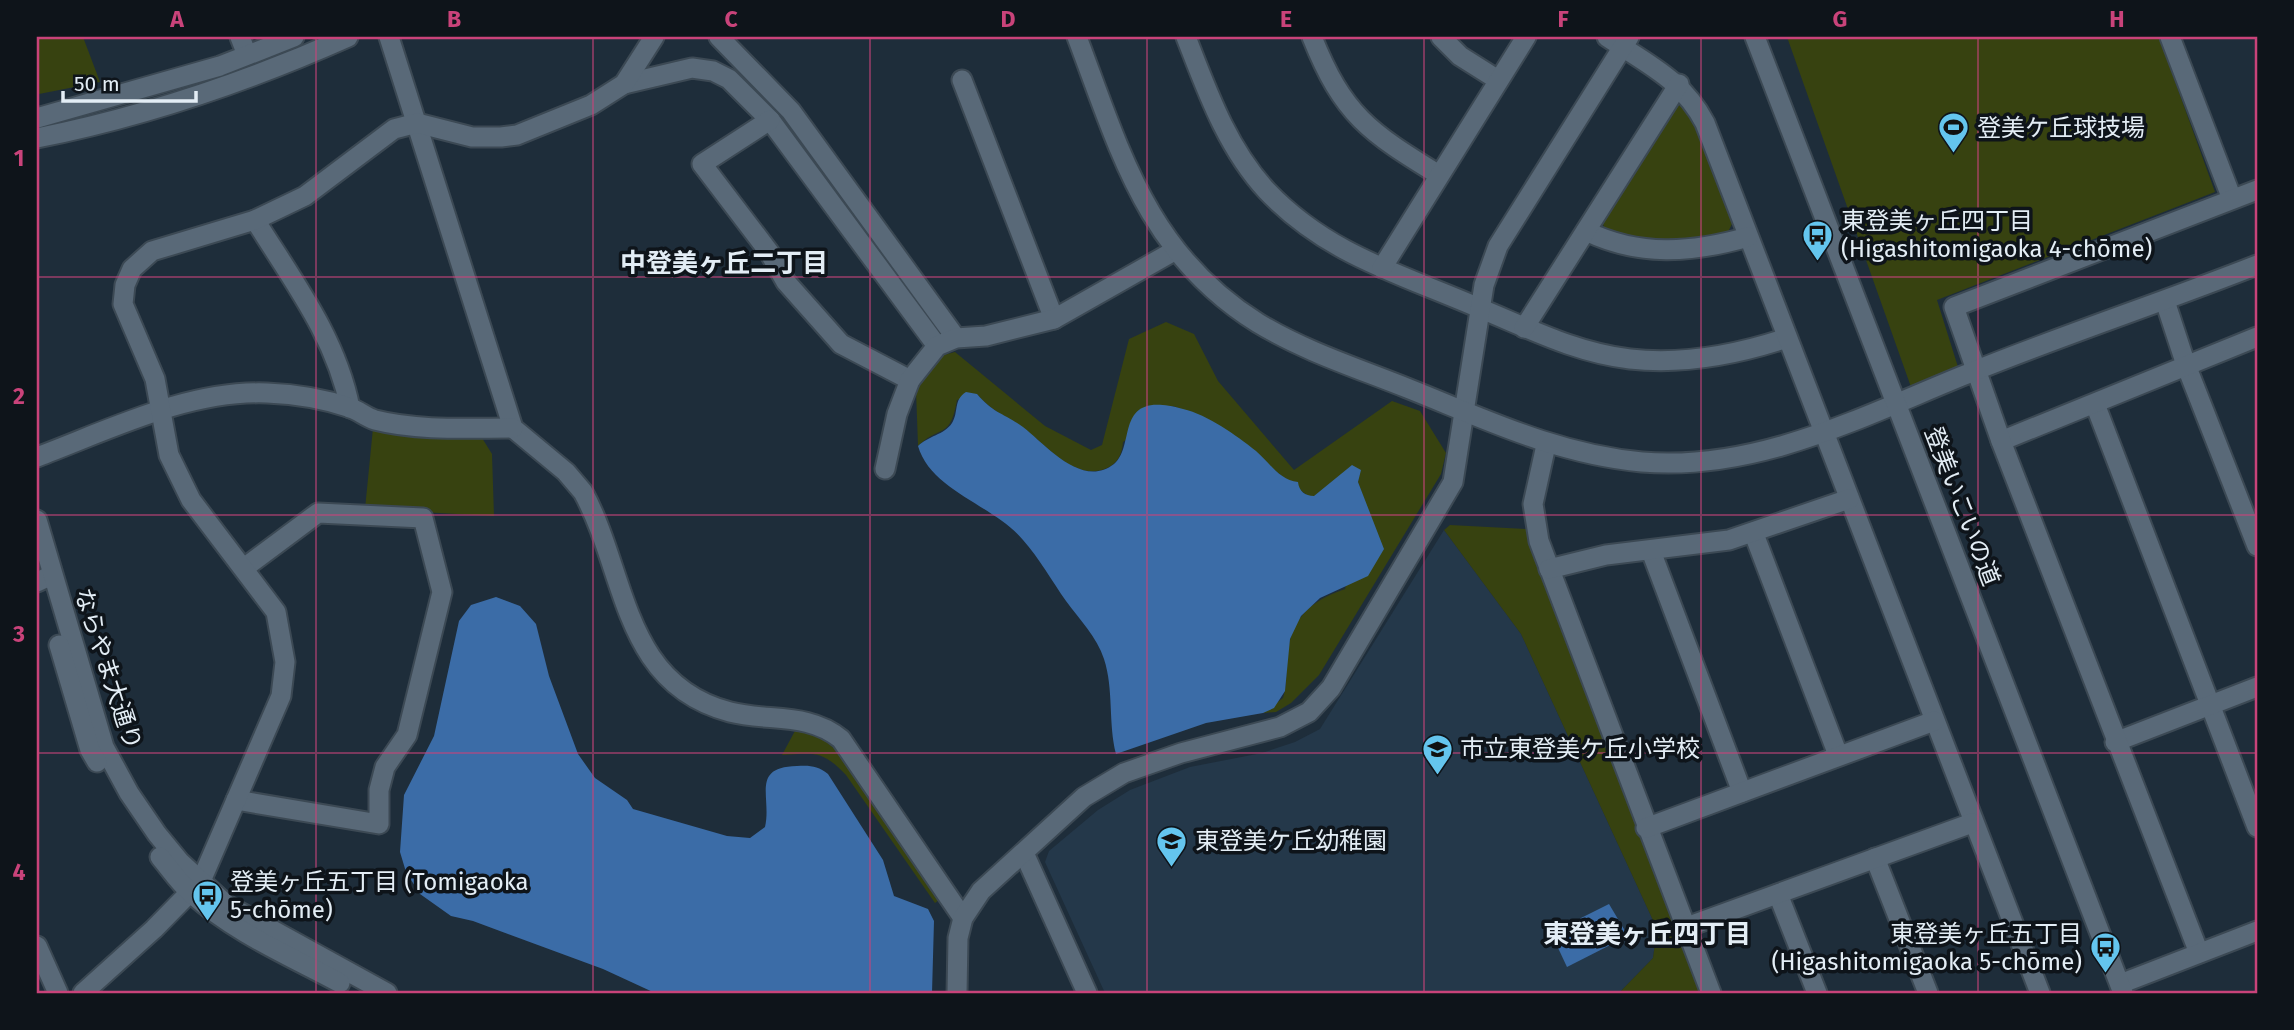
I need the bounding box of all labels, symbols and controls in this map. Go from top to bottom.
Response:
text: A [169,5,184,33]
text: B [447,5,461,33]
text: C [724,5,738,33]
text: D [1001,5,1016,33]
text: E [1280,5,1292,33]
text: F [1557,5,1569,33]
text: G [1833,5,1847,33]
text: H [2109,5,2125,33]
scale bar [63,60,196,104]
text: 50 m [74,71,120,97]
sports icon: 登美ケ丘球技場 [1937,111,1971,155]
place label: 登美ケ丘球技場 [1977,114,2145,142]
text: 1 [14,144,24,172]
place label: 東登美ヶ丘四丁目 (Higashitomigaoka 4-chōme) [1841,207,2152,263]
bus stop icon: 東登美ヶ丘四丁目 (Higashitomigaoka 4-chōme) [1801,218,1835,262]
district label: 中登美ヶ丘二丁目 [620,248,828,279]
text: 2 [13,382,25,410]
street label: 登美いこいの道 [1919,423,2005,589]
street label: ならやま大通り [69,585,147,753]
text: 3 [12,620,25,648]
school or university icon: 市立東登美ケ丘小学校 [1420,732,1454,776]
place label: 市立東登美ケ丘小学校 [1460,735,1700,763]
school or university icon: 東登美ケ丘幼稚園 [1155,824,1189,868]
place label: 東登美ケ丘幼稚園 [1195,827,1387,855]
text: 4 [13,858,26,886]
place label: 登美ヶ丘五丁目 (Tomigaoka 5-chōme) [230,868,529,924]
bus stop icon: 登美ヶ丘五丁目 (Tomigaoka 5-chōme) [190,879,224,923]
district label: 東登美ヶ丘四丁目 [1543,919,1751,950]
place label: 東登美ヶ丘五丁目 (Higashitomigaoka 5-chōme) [1771,920,2082,976]
bus stop icon: 東登美ヶ丘五丁目 (Higashitomigaoka 5-chōme) [2088,931,2122,975]

